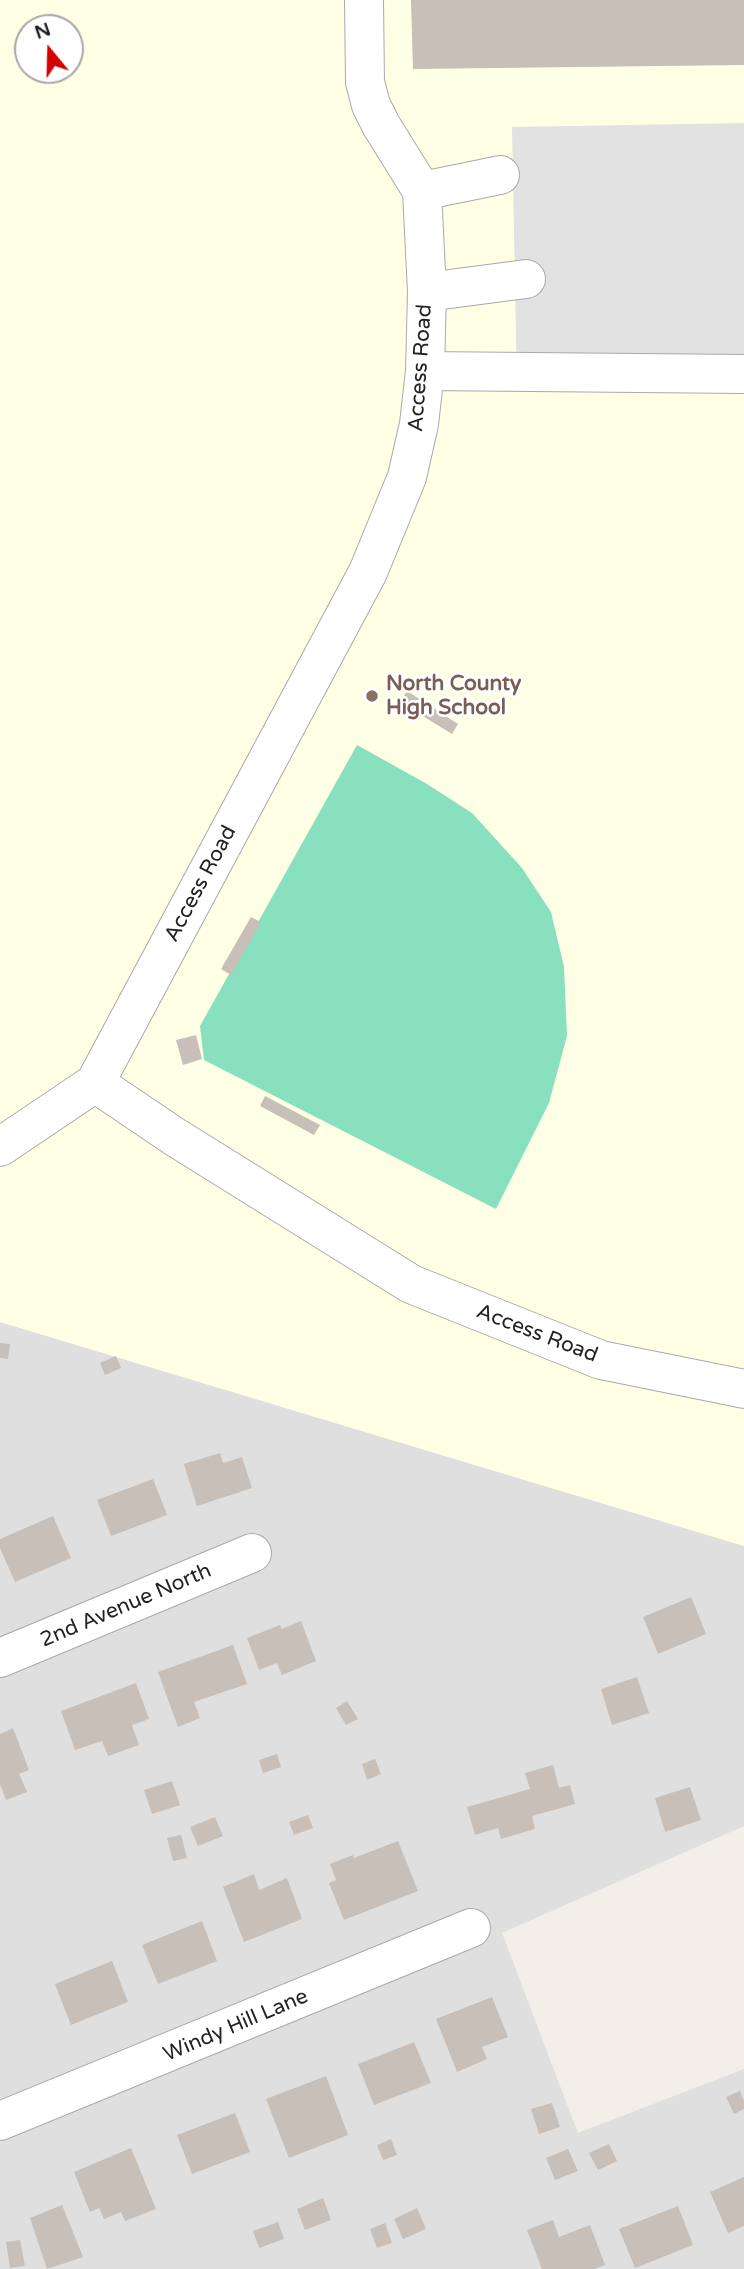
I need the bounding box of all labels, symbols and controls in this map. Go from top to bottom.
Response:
north arrow [14,14,84,84]
text: N [32,18,54,44]
street label: Access Road [404,303,438,433]
place label: North County High School [386,671,521,721]
marker: North County High School [364,688,380,704]
street label: Access Road [160,822,242,946]
street label: Access Road [473,1299,601,1369]
street label: 2nd Avenue North [37,1559,215,1653]
street label: Windy Hill Lane [160,1984,312,2068]

